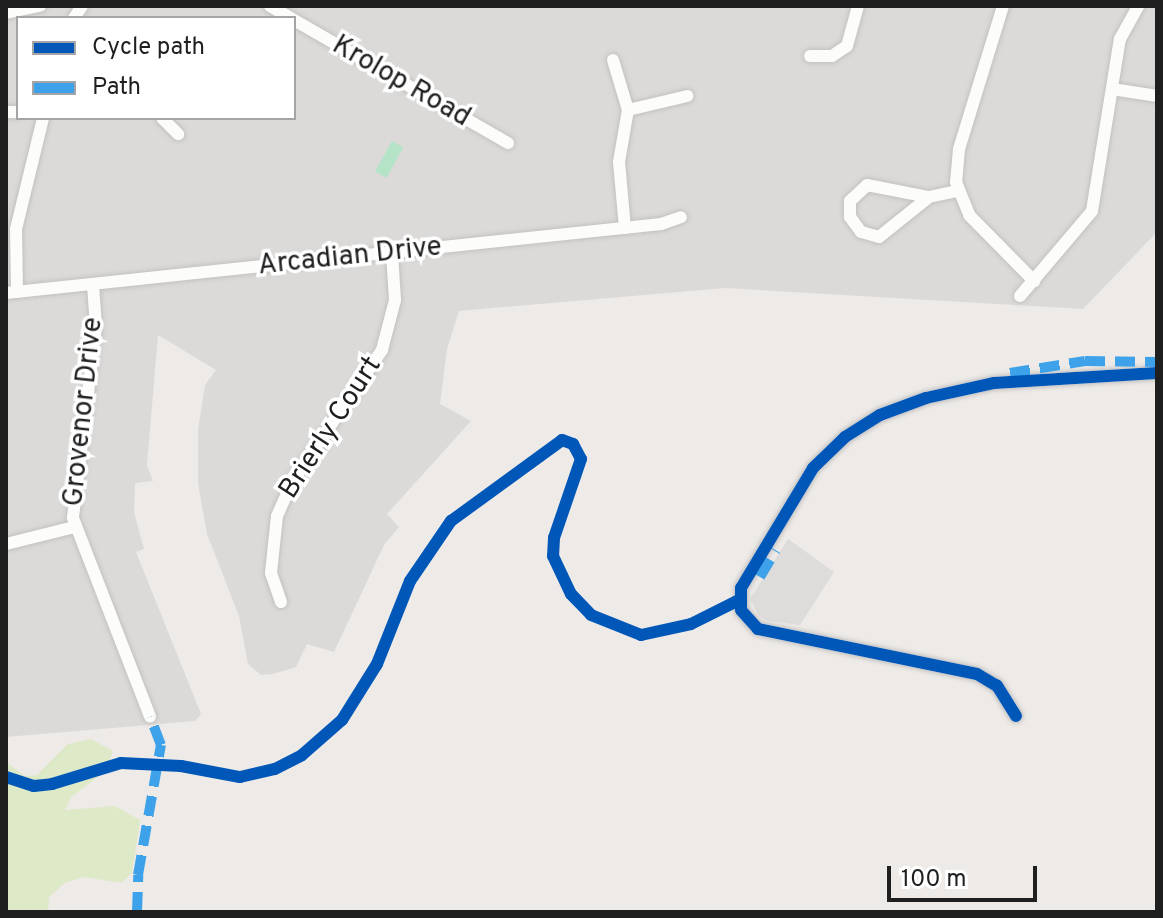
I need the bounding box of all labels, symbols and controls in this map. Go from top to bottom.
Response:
legend [16,16,296,120]
street label: Krolop Road [326,29,476,135]
text: Cycle path [92,33,205,63]
text: Path [92,73,141,103]
street label: Arcadian Drive [256,231,444,283]
street label: Grovenor Drive [57,316,111,508]
street label: Brierly Court [273,351,389,505]
scale bar [891,850,1041,900]
text: 100 m [901,865,967,895]

